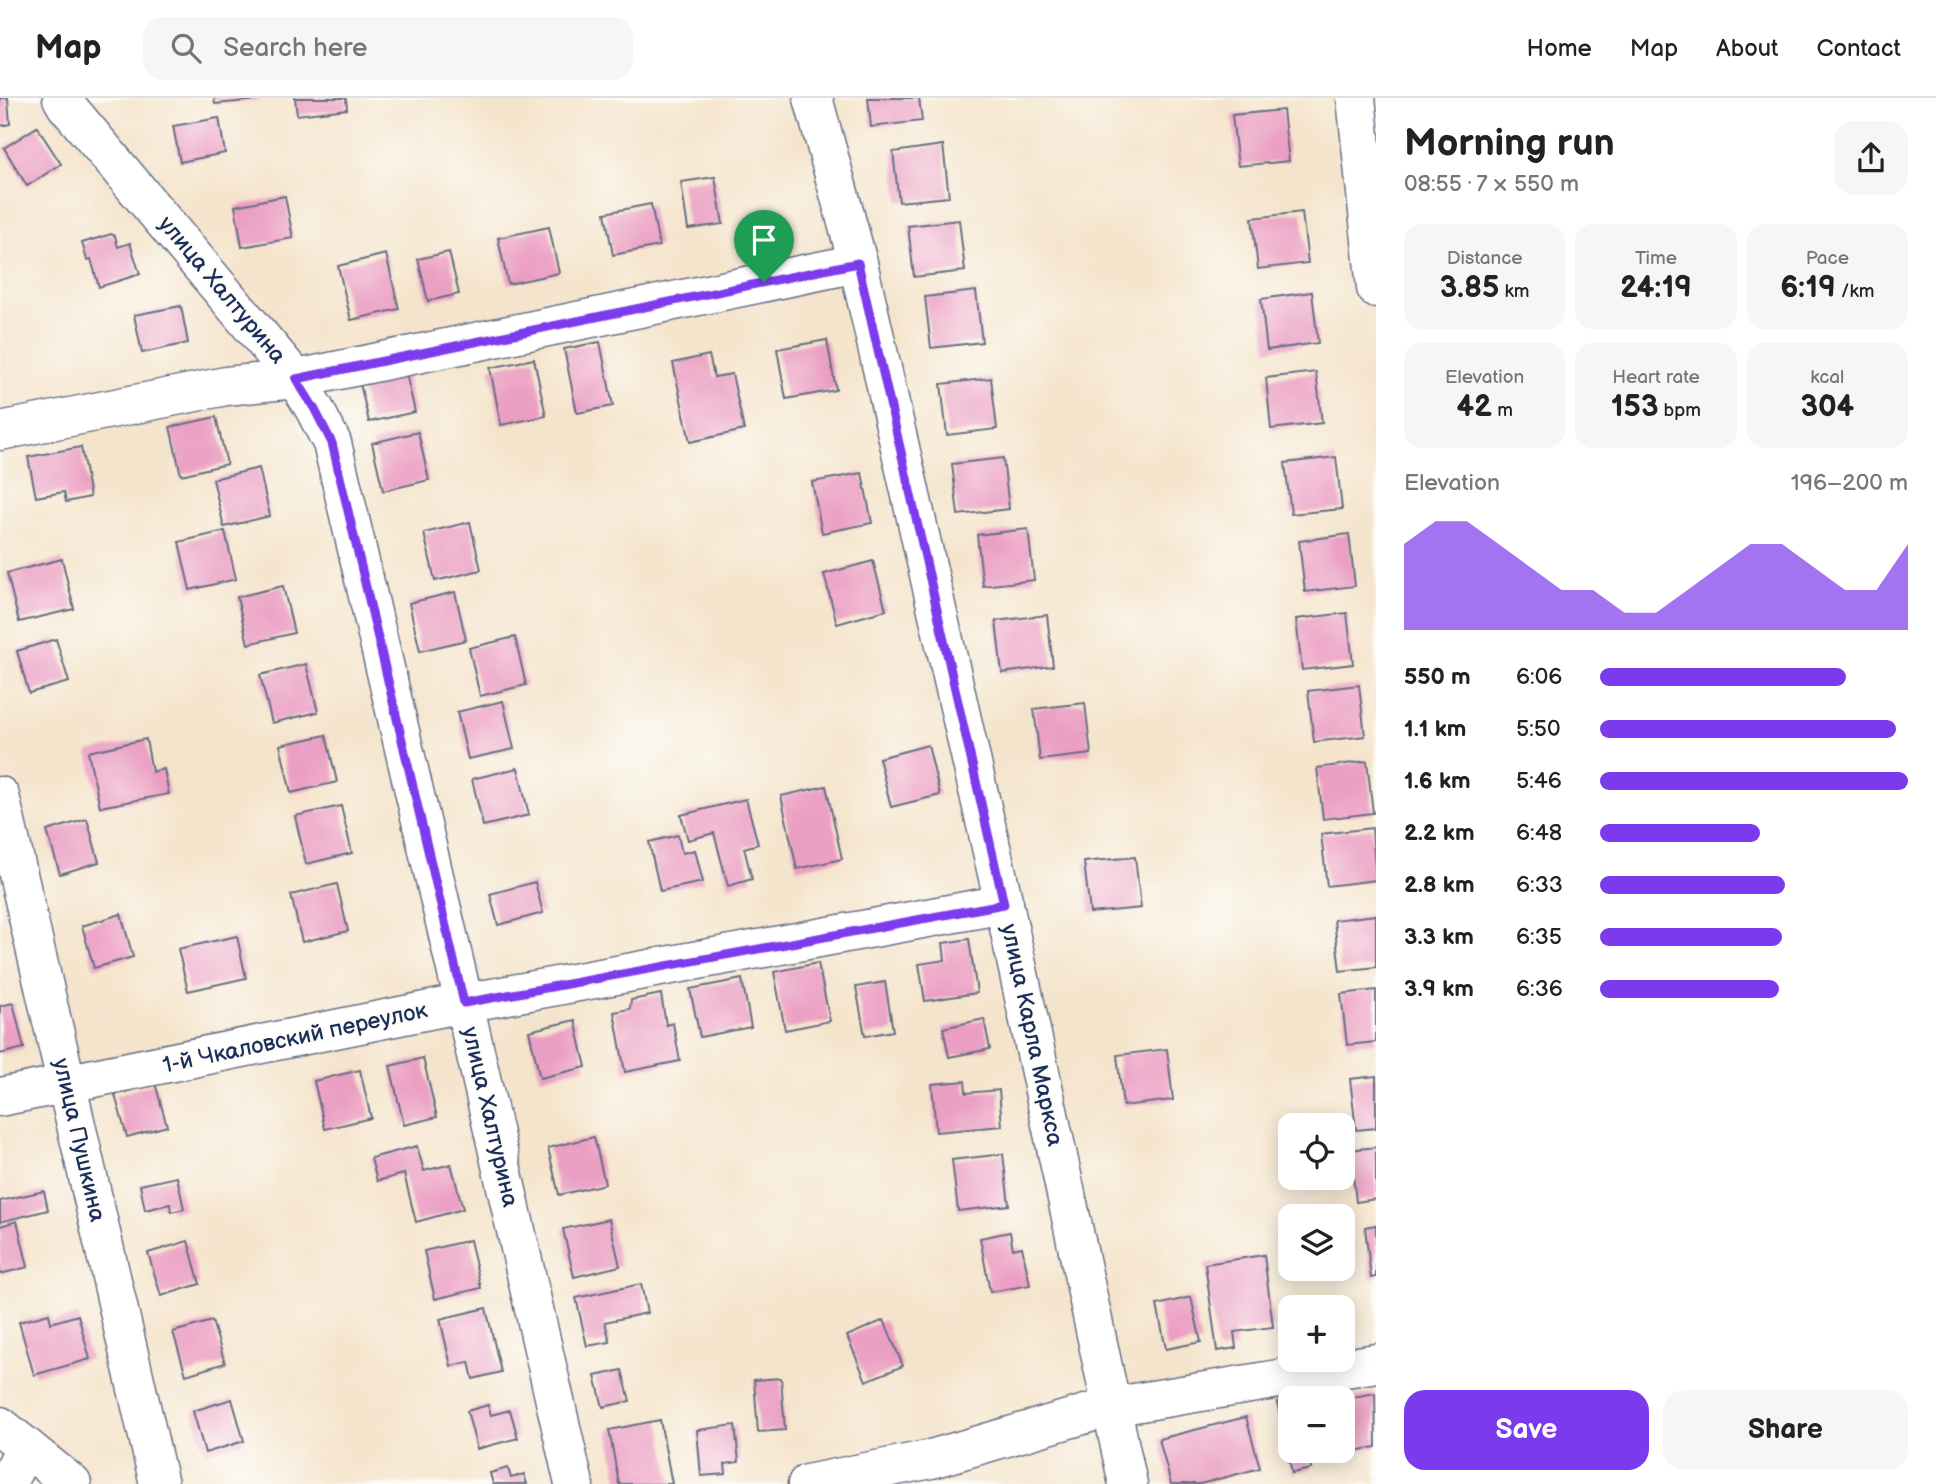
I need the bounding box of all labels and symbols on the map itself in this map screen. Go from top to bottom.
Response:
street label: улица Халтурина [152,210,292,370]
pin [734,210,794,282]
street label: улица Карла Маркса [995,921,1069,1149]
street label: 1-й Чкаловский переулок [160,996,431,1080]
street label: улица Халтурина [456,1024,524,1210]
street label: улица Пушкина [47,1055,112,1225]

